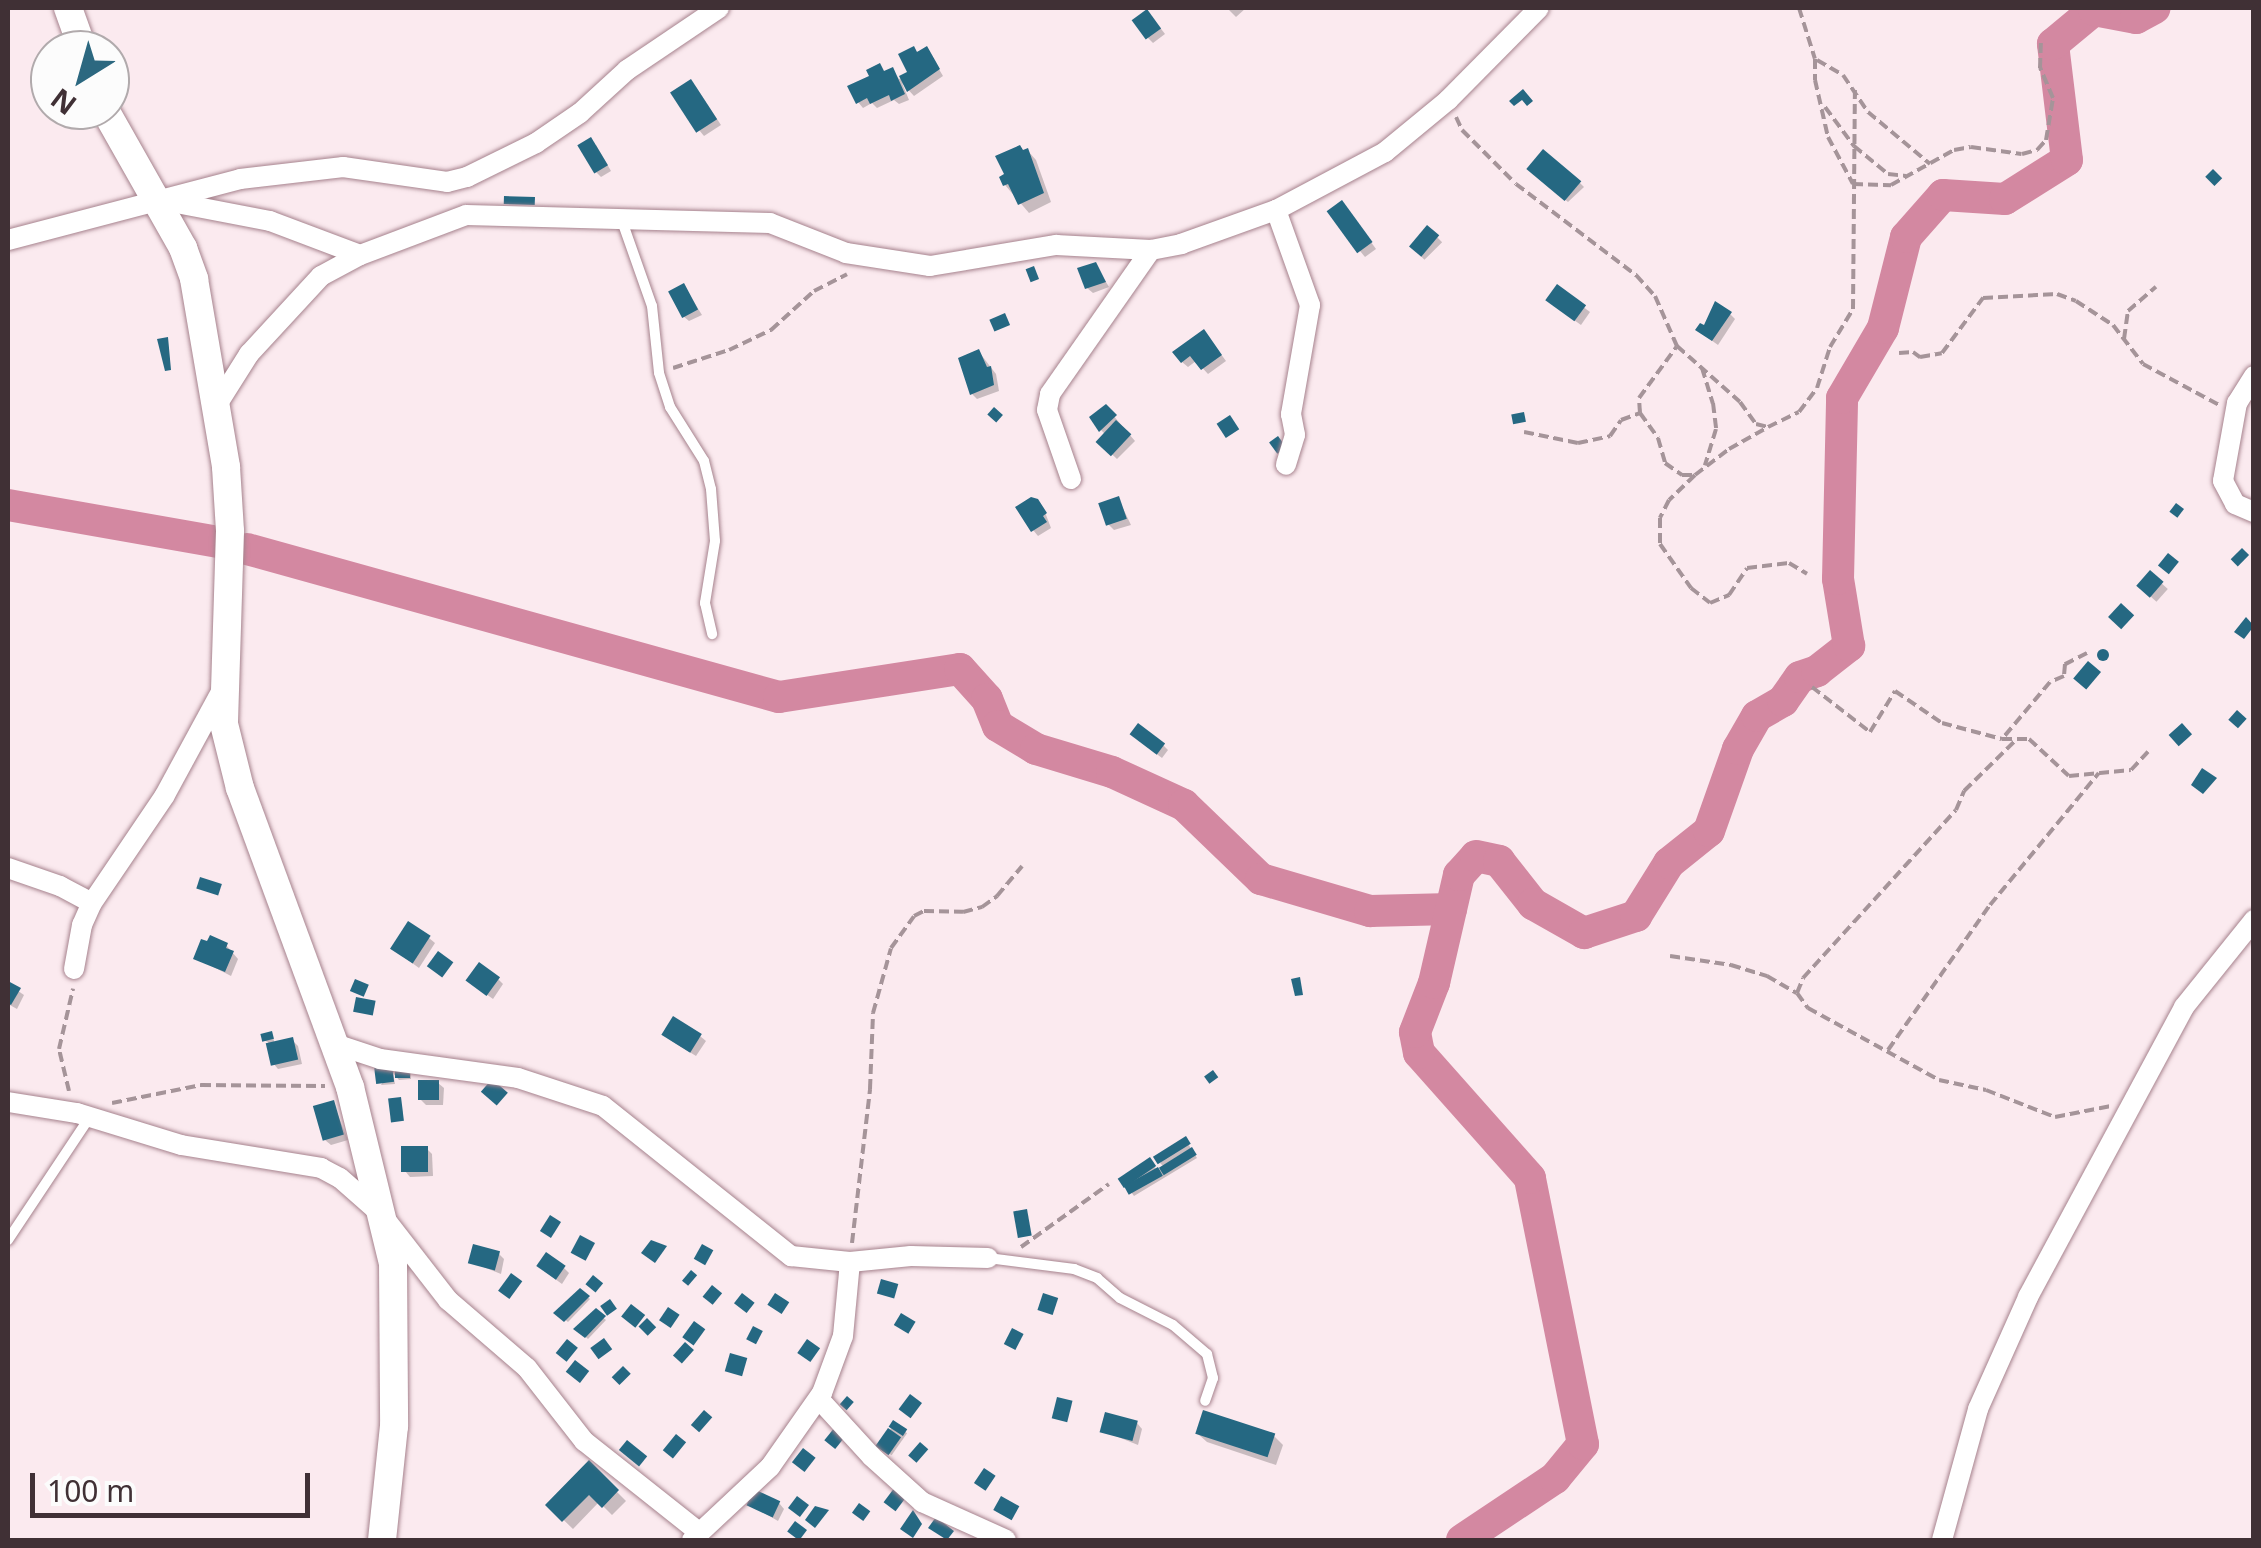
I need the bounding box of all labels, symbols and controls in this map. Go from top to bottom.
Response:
north arrow [30,30,130,130]
text: N [43,80,84,124]
scale bar [35,1453,315,1515]
text: 100 m [47,1470,134,1511]

